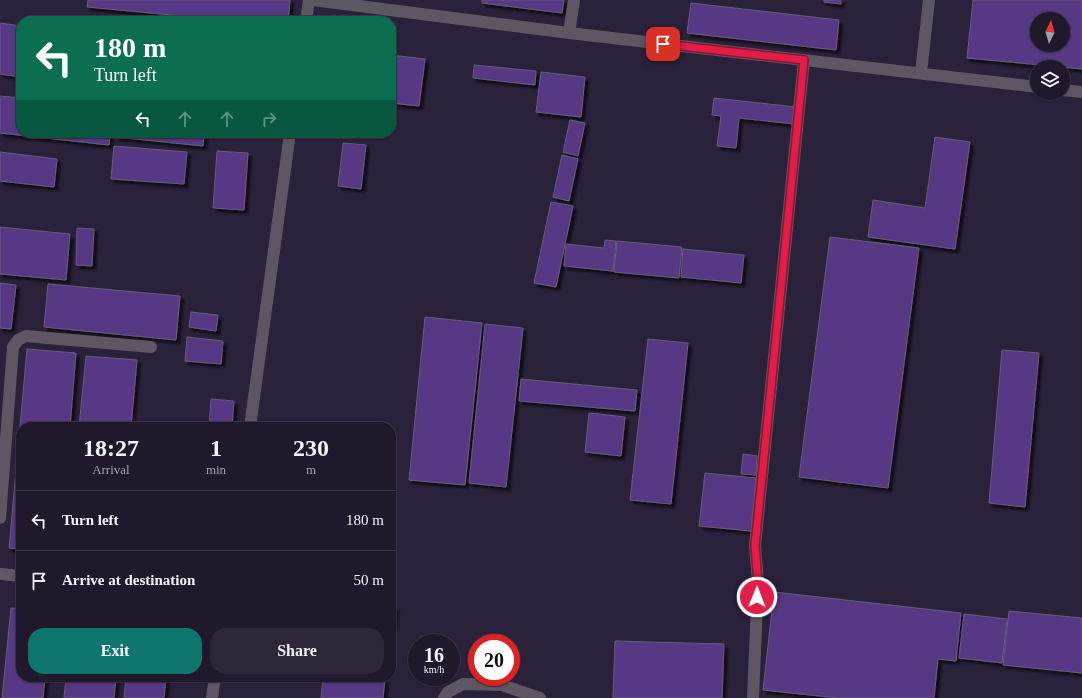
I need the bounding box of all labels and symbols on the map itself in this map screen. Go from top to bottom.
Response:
north arrow [1030,12,1070,52]
pin [646,27,680,61]
position arrow [736,576,778,618]
speed limit sign: 20 [468,634,520,686]

